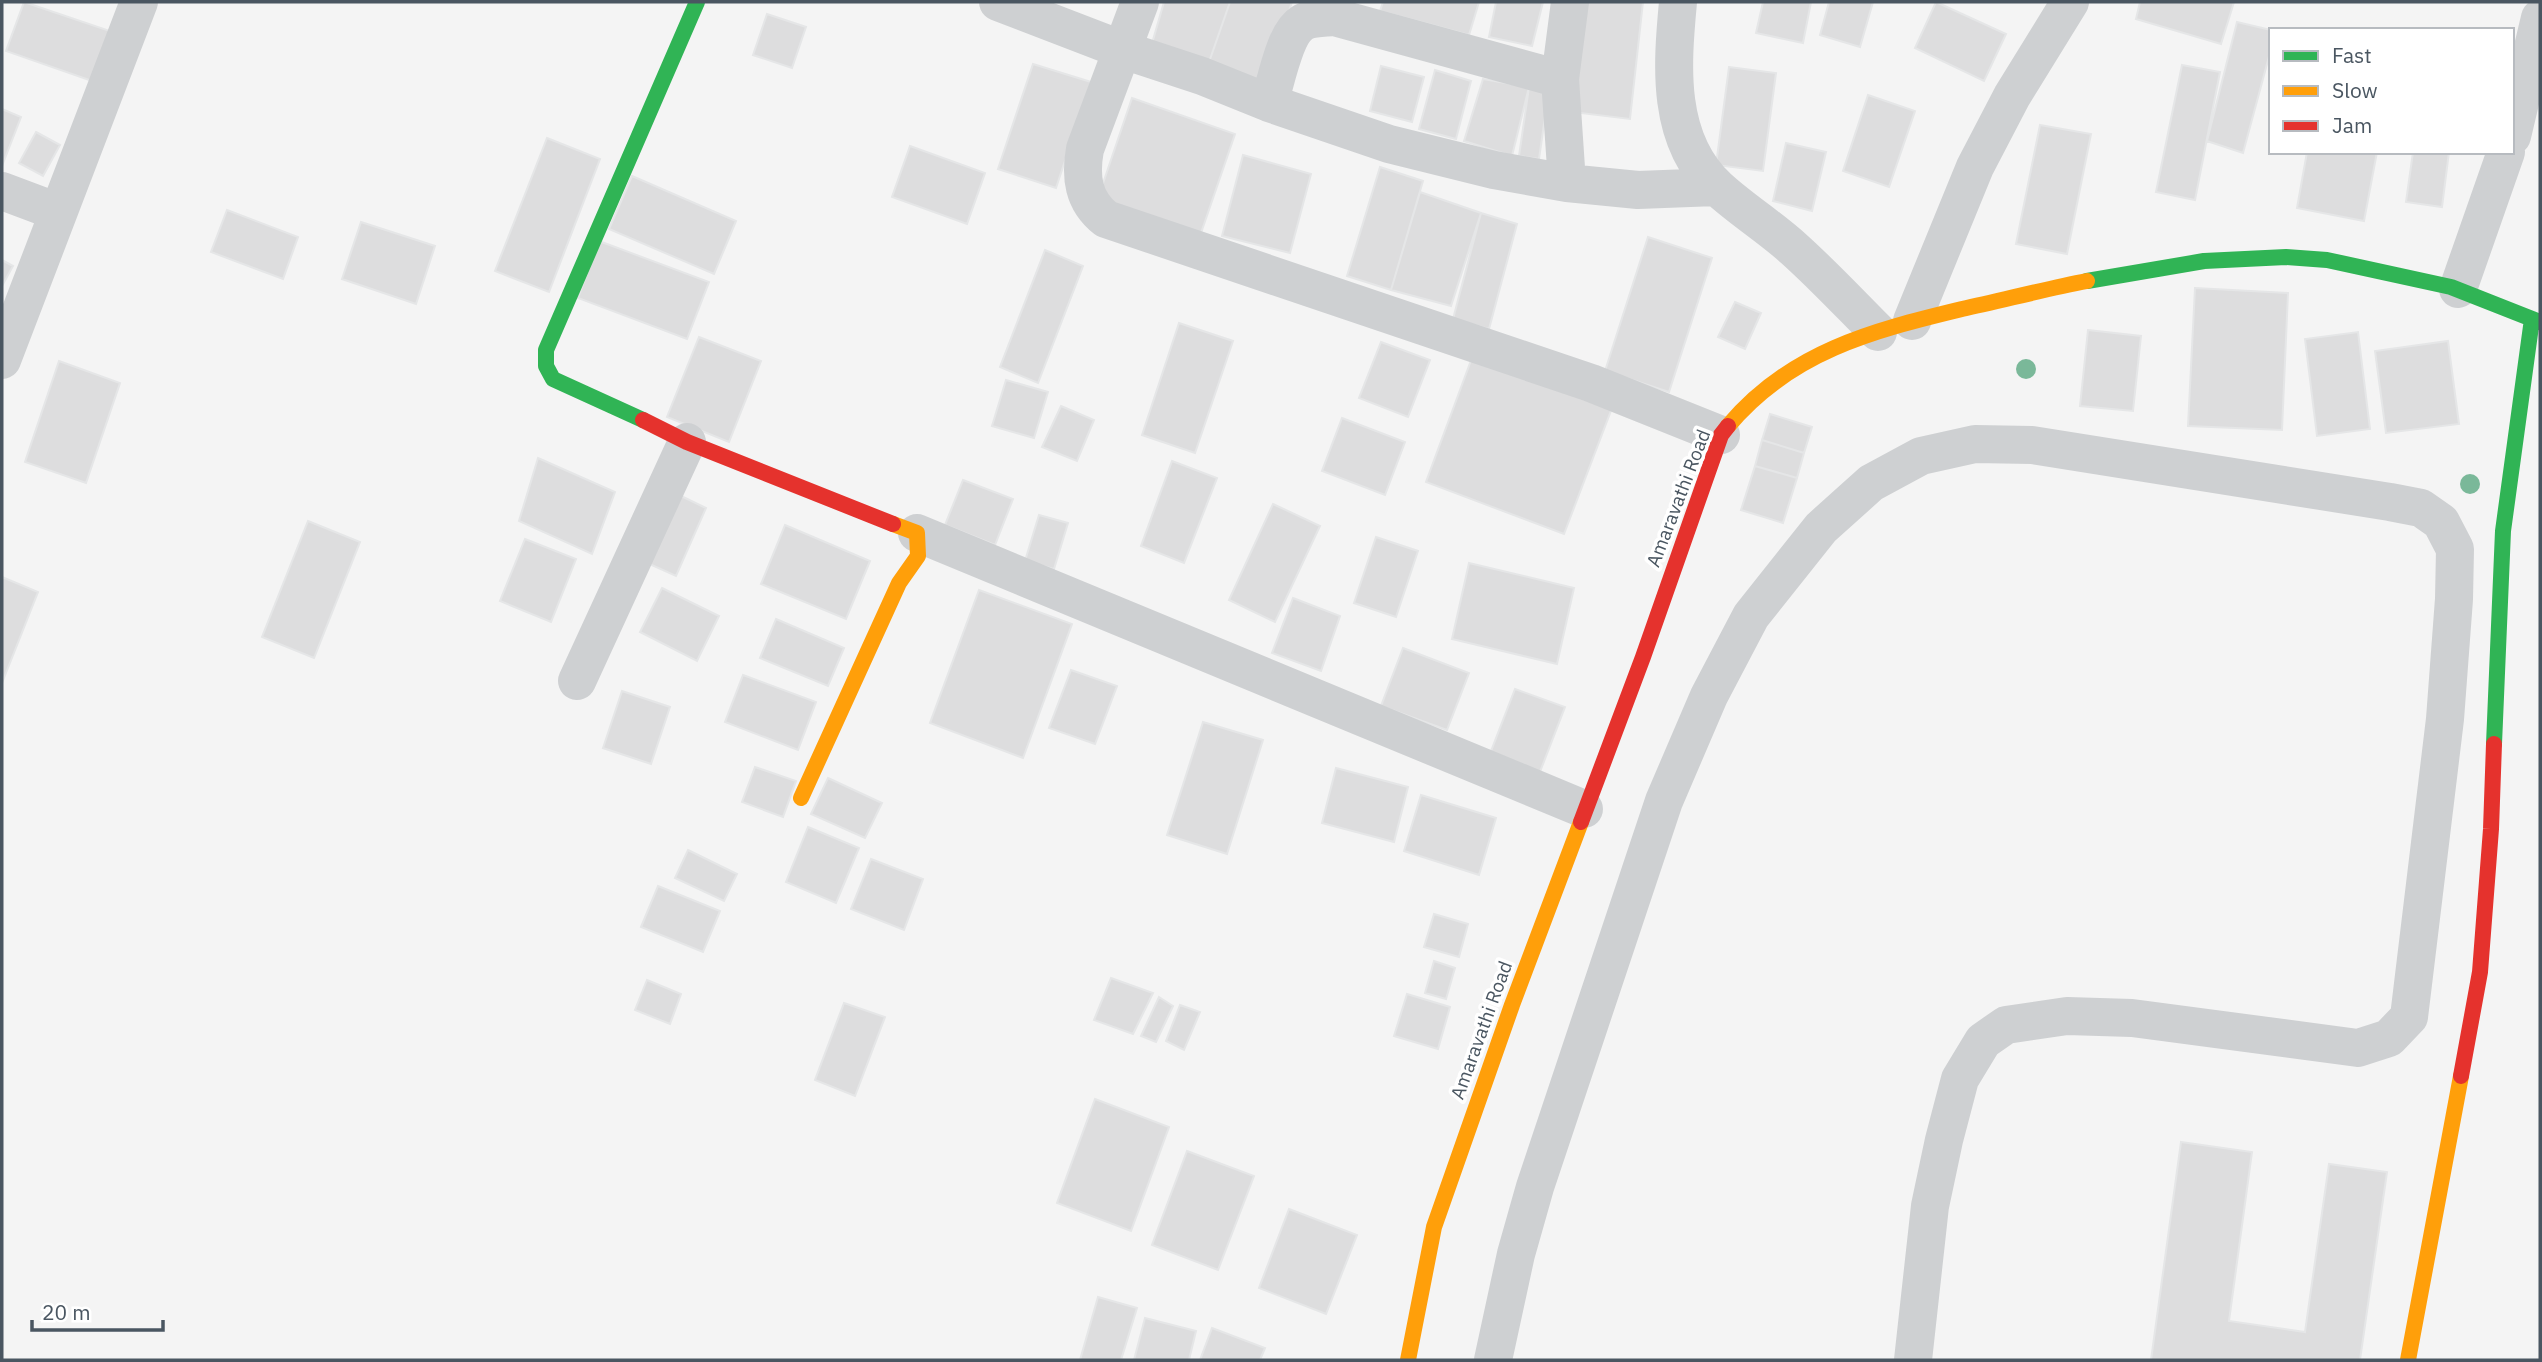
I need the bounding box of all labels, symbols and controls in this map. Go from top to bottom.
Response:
legend [2269,28,2514,154]
text: Fast [2332,41,2372,69]
text: Slow [2332,76,2378,104]
text: Jam [2332,111,2372,139]
street label: Amaravathi Road [1641,426,1715,570]
street label: Amaravathi Road [1445,958,1517,1102]
scale bar [32,1288,163,1332]
text: 20 m [42,1298,91,1326]

